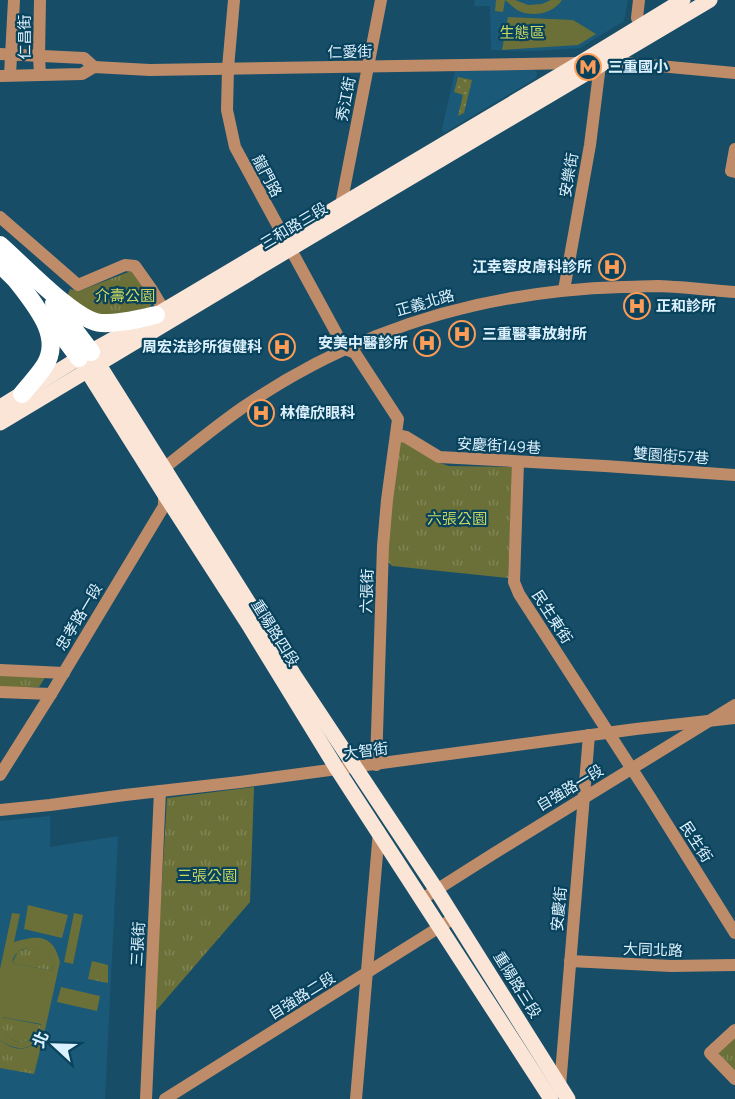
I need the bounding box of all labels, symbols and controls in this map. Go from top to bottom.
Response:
street label: 仁昌街 [14,14,35,60]
park label: 生態區 [499,22,545,43]
street label: 仁愛街 [327,41,373,62]
metro station icon: 三重國小 [573,52,603,82]
place label: 三重國小 [608,56,669,77]
street label: 秀江街 [331,75,360,123]
street label: 龍門路 [248,151,287,201]
street label: 安樂街 [554,151,583,199]
street label: 三和路三段 [256,197,331,254]
hospital icon: 江幸蓉皮膚科診所 [597,252,627,282]
place label: 江幸蓉皮膚科診所 [472,256,592,277]
street label: 正義北路 [393,284,457,321]
park label: 介壽公園 [95,285,155,306]
hospital icon: 正和診所 [622,291,652,321]
place label: 正和診所 [656,295,716,316]
hospital icon: 三重醫事放射所 [447,319,477,349]
place label: 三重醫事放射所 [482,323,587,344]
hospital icon: 安美中醫診所 [412,328,442,358]
hospital icon: 周宏法診所復健科 [267,332,297,362]
place label: 安美中醫診所 [318,332,408,353]
place label: 周宏法診所復健科 [142,336,262,357]
hospital icon: 林偉欣眼科 [246,398,276,428]
place label: 林偉欣眼科 [280,402,355,423]
street label: 安慶街149巷 [457,433,541,458]
street label: 雙園街57巷 [632,442,710,469]
park label: 六張公園 [427,508,487,529]
street label: 六張街 [355,568,378,614]
street label: 忠孝路一段 [50,579,107,654]
street label: 民生東街 [527,586,578,648]
street label: 重陽路四段 [247,595,304,670]
street label: 大智街 [342,737,390,764]
street label: 自強路一段 [532,759,607,816]
street label: 民生街 [675,817,717,866]
park label: 三張公園 [177,865,237,886]
street label: 安慶街 [546,886,571,932]
street label: 三張街 [126,921,149,967]
street label: 大同北路 [623,938,683,961]
street label: 重陽路三段 [489,947,546,1022]
street label: 自強路二段 [264,967,339,1024]
north arrow [24,1015,84,1075]
text: 北 [27,1028,53,1051]

